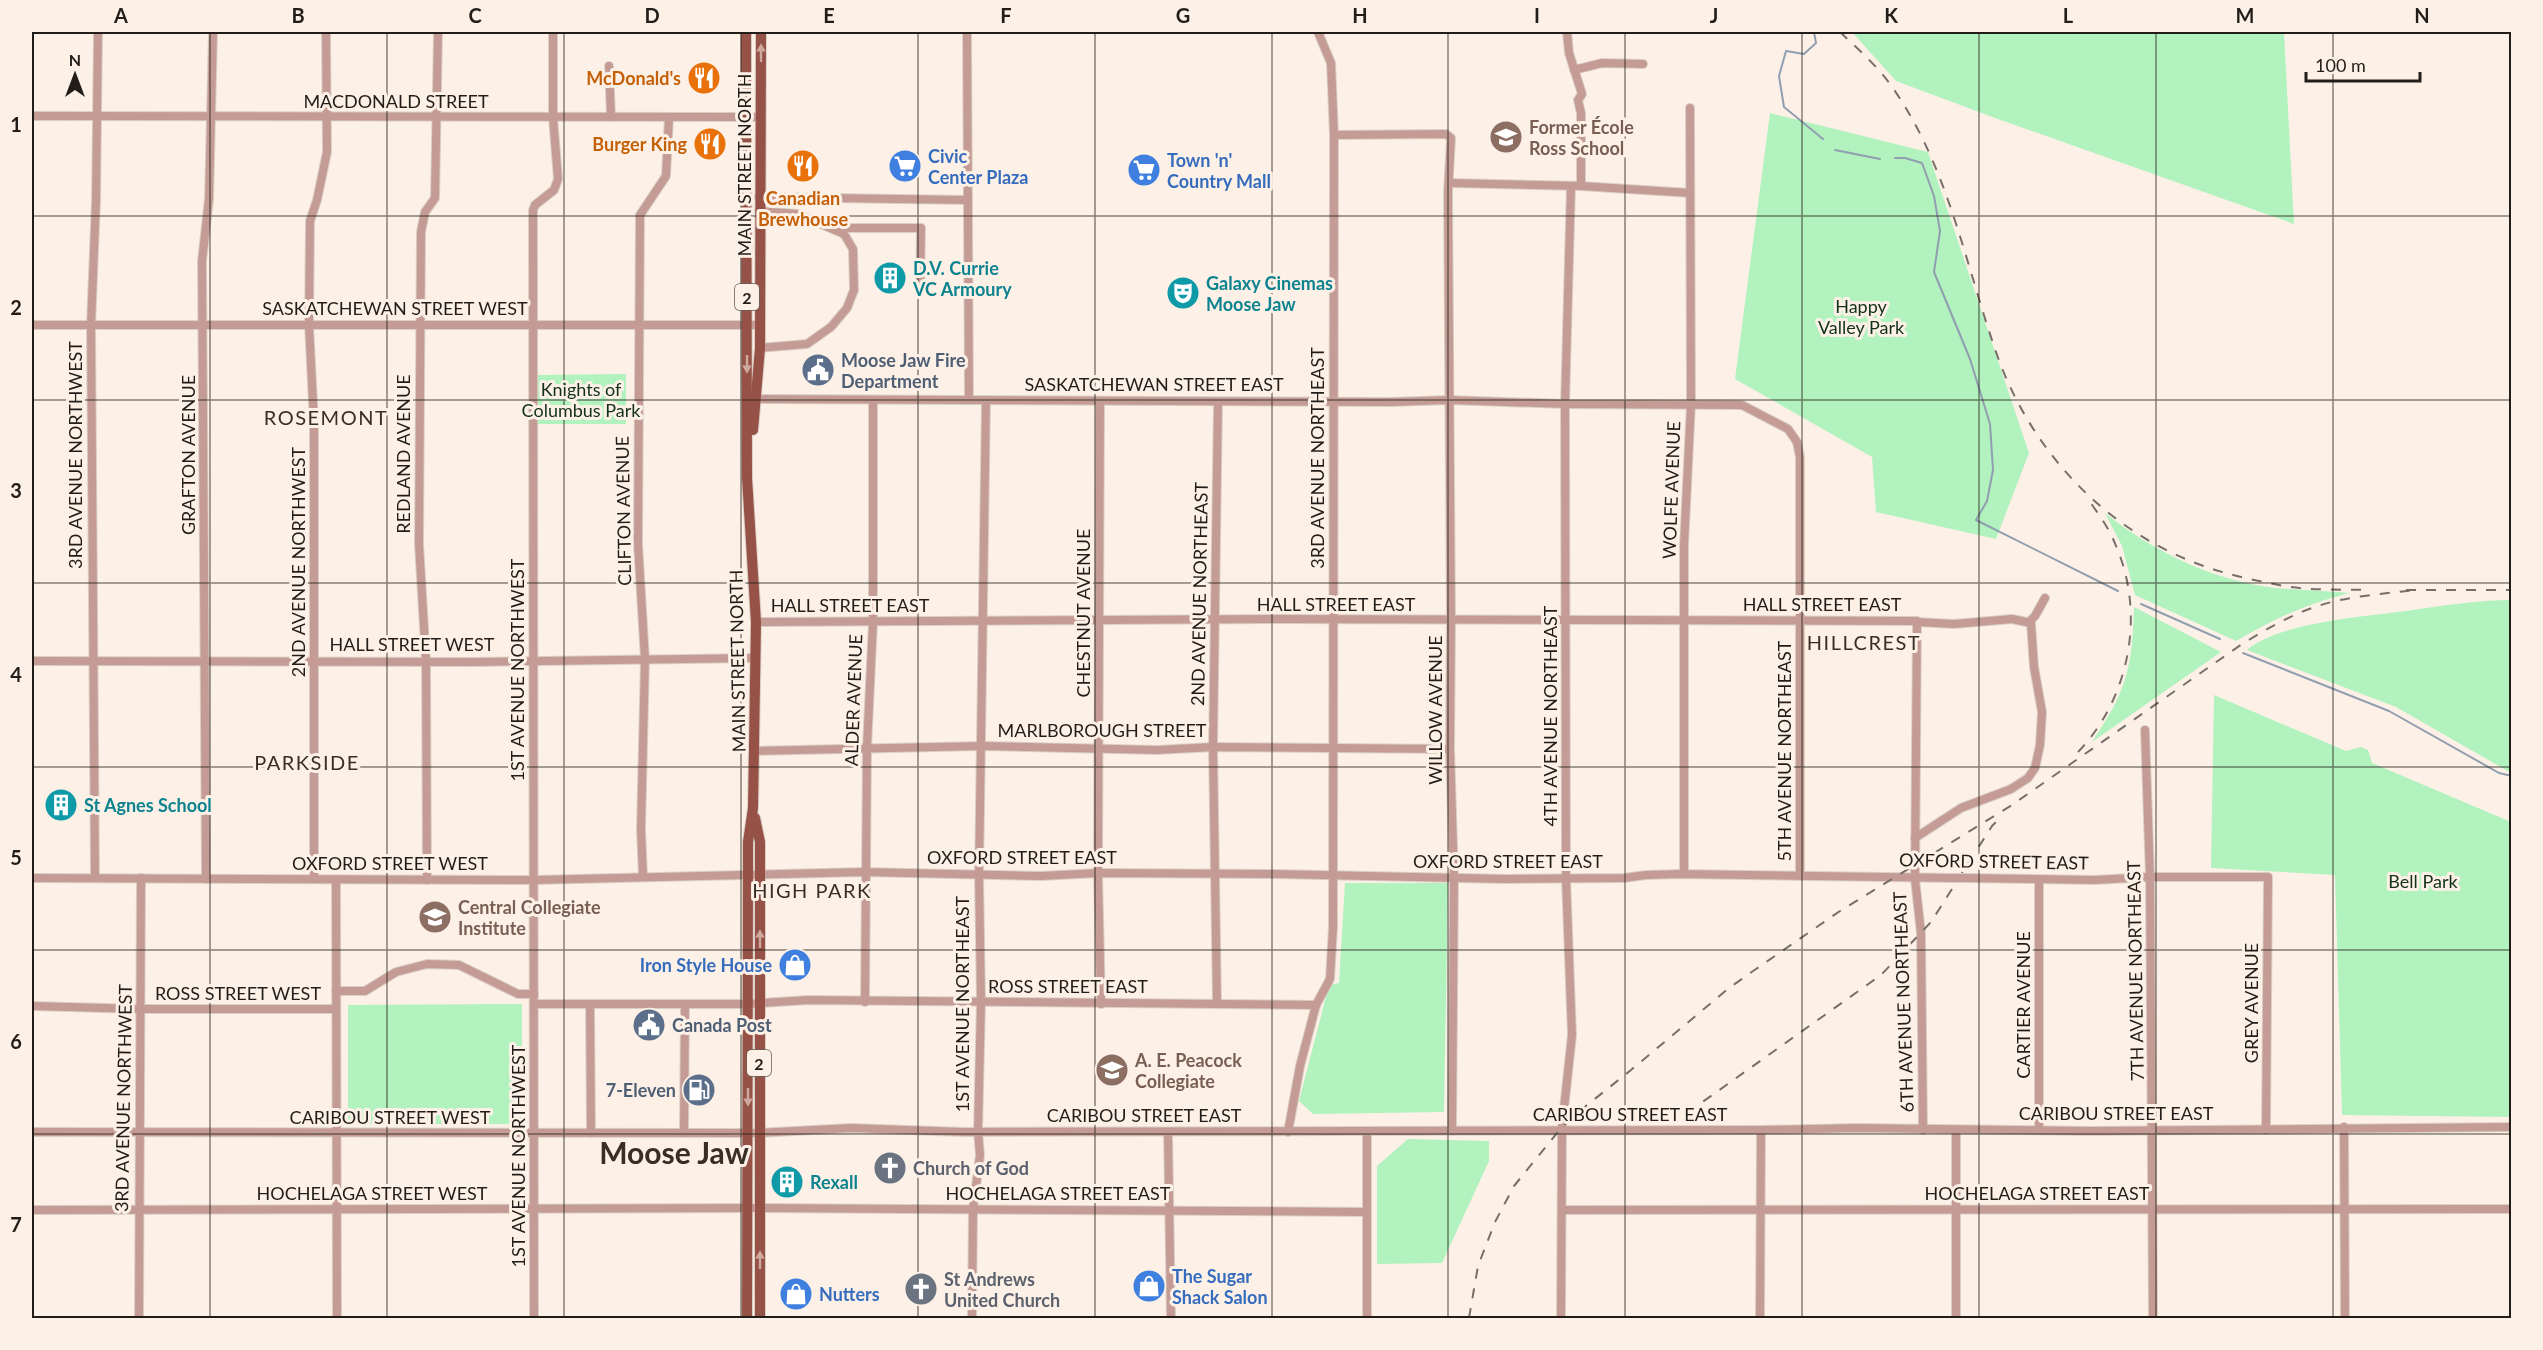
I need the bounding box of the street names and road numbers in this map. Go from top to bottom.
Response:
street label: MAIN STREET NORTH [733,74,755,256]
street label: MACDONALD STREET [303,90,489,112]
road number: 2 [735,284,759,310]
street label: SASKATCHEWAN STREET WEST [262,297,528,319]
street label: 3RD AVENUE NORTHWEST [64,341,86,569]
street label: 3RD AVENUE NORTHEAST [1306,347,1328,569]
street label: SASKATCHEWAN STREET EAST [1024,373,1284,395]
street label: REDLAND AVENUE [392,374,414,534]
street label: GRAFTON AVENUE [177,375,199,535]
street label: WOLFE AVENUE [1658,421,1684,559]
street label: CLIFTON AVENUE [611,436,635,586]
street label: 2ND AVENUE NORTHWEST [287,446,309,677]
street label: 2ND AVENUE NORTHEAST [1186,481,1212,706]
street label: CHESTNUT AVENUE [1072,529,1094,697]
street label: 1ST AVENUE NORTHWEST [506,558,528,781]
street label: MAIN STREET NORTH [724,569,750,753]
street label: HALL STREET EAST [1257,593,1416,615]
street label: HALL STREET EAST [1743,593,1902,615]
street label: HALL STREET EAST [771,594,930,616]
street label: 4TH AVENUE NORTHEAST [1539,605,1561,826]
street label: HALL STREET WEST [330,633,495,655]
street label: ALDER AVENUE [840,634,866,766]
street label: WILLOW AVENUE [1424,635,1446,785]
street label: 5TH AVENUE NORTHEAST [1773,640,1795,861]
street label: MARLBOROUGH STREET [998,719,1207,741]
street label: OXFORD STREET EAST [927,846,1117,868]
street label: OXFORD STREET EAST [1899,848,2089,874]
street label: OXFORD STREET EAST [1413,850,1603,872]
street label: OXFORD STREET WEST [292,852,488,874]
street label: 7TH AVENUE NORTHEAST [2122,860,2148,1082]
street label: 6TH AVENUE NORTHEAST [1888,891,1918,1113]
street label: 1ST AVENUE NORTHEAST [951,895,973,1112]
street label: CARTIER AVENUE [2012,931,2034,1079]
street label: GREY AVENUE [2240,943,2262,1063]
street label: ROSS STREET EAST [988,975,1148,997]
street label: ROSS STREET WEST [155,982,321,1004]
street label: 3RD AVENUE NORTHWEST [110,983,136,1212]
street label: 1ST AVENUE NORTHWEST [507,1044,529,1267]
road number: 2 [747,1050,771,1076]
street label: CARIBOU STREET EAST [2019,1102,2214,1124]
street label: CARIBOU STREET EAST [1533,1103,1728,1125]
street label: CARIBOU STREET EAST [1047,1104,1242,1126]
street label: CARIBOU STREET WEST [290,1106,491,1128]
street label: HOCHELAGA STREET WEST [257,1182,488,1204]
street label: HOCHELAGA STREET EAST [946,1182,1171,1204]
street label: HOCHELAGA STREET EAST [1925,1182,2150,1204]

